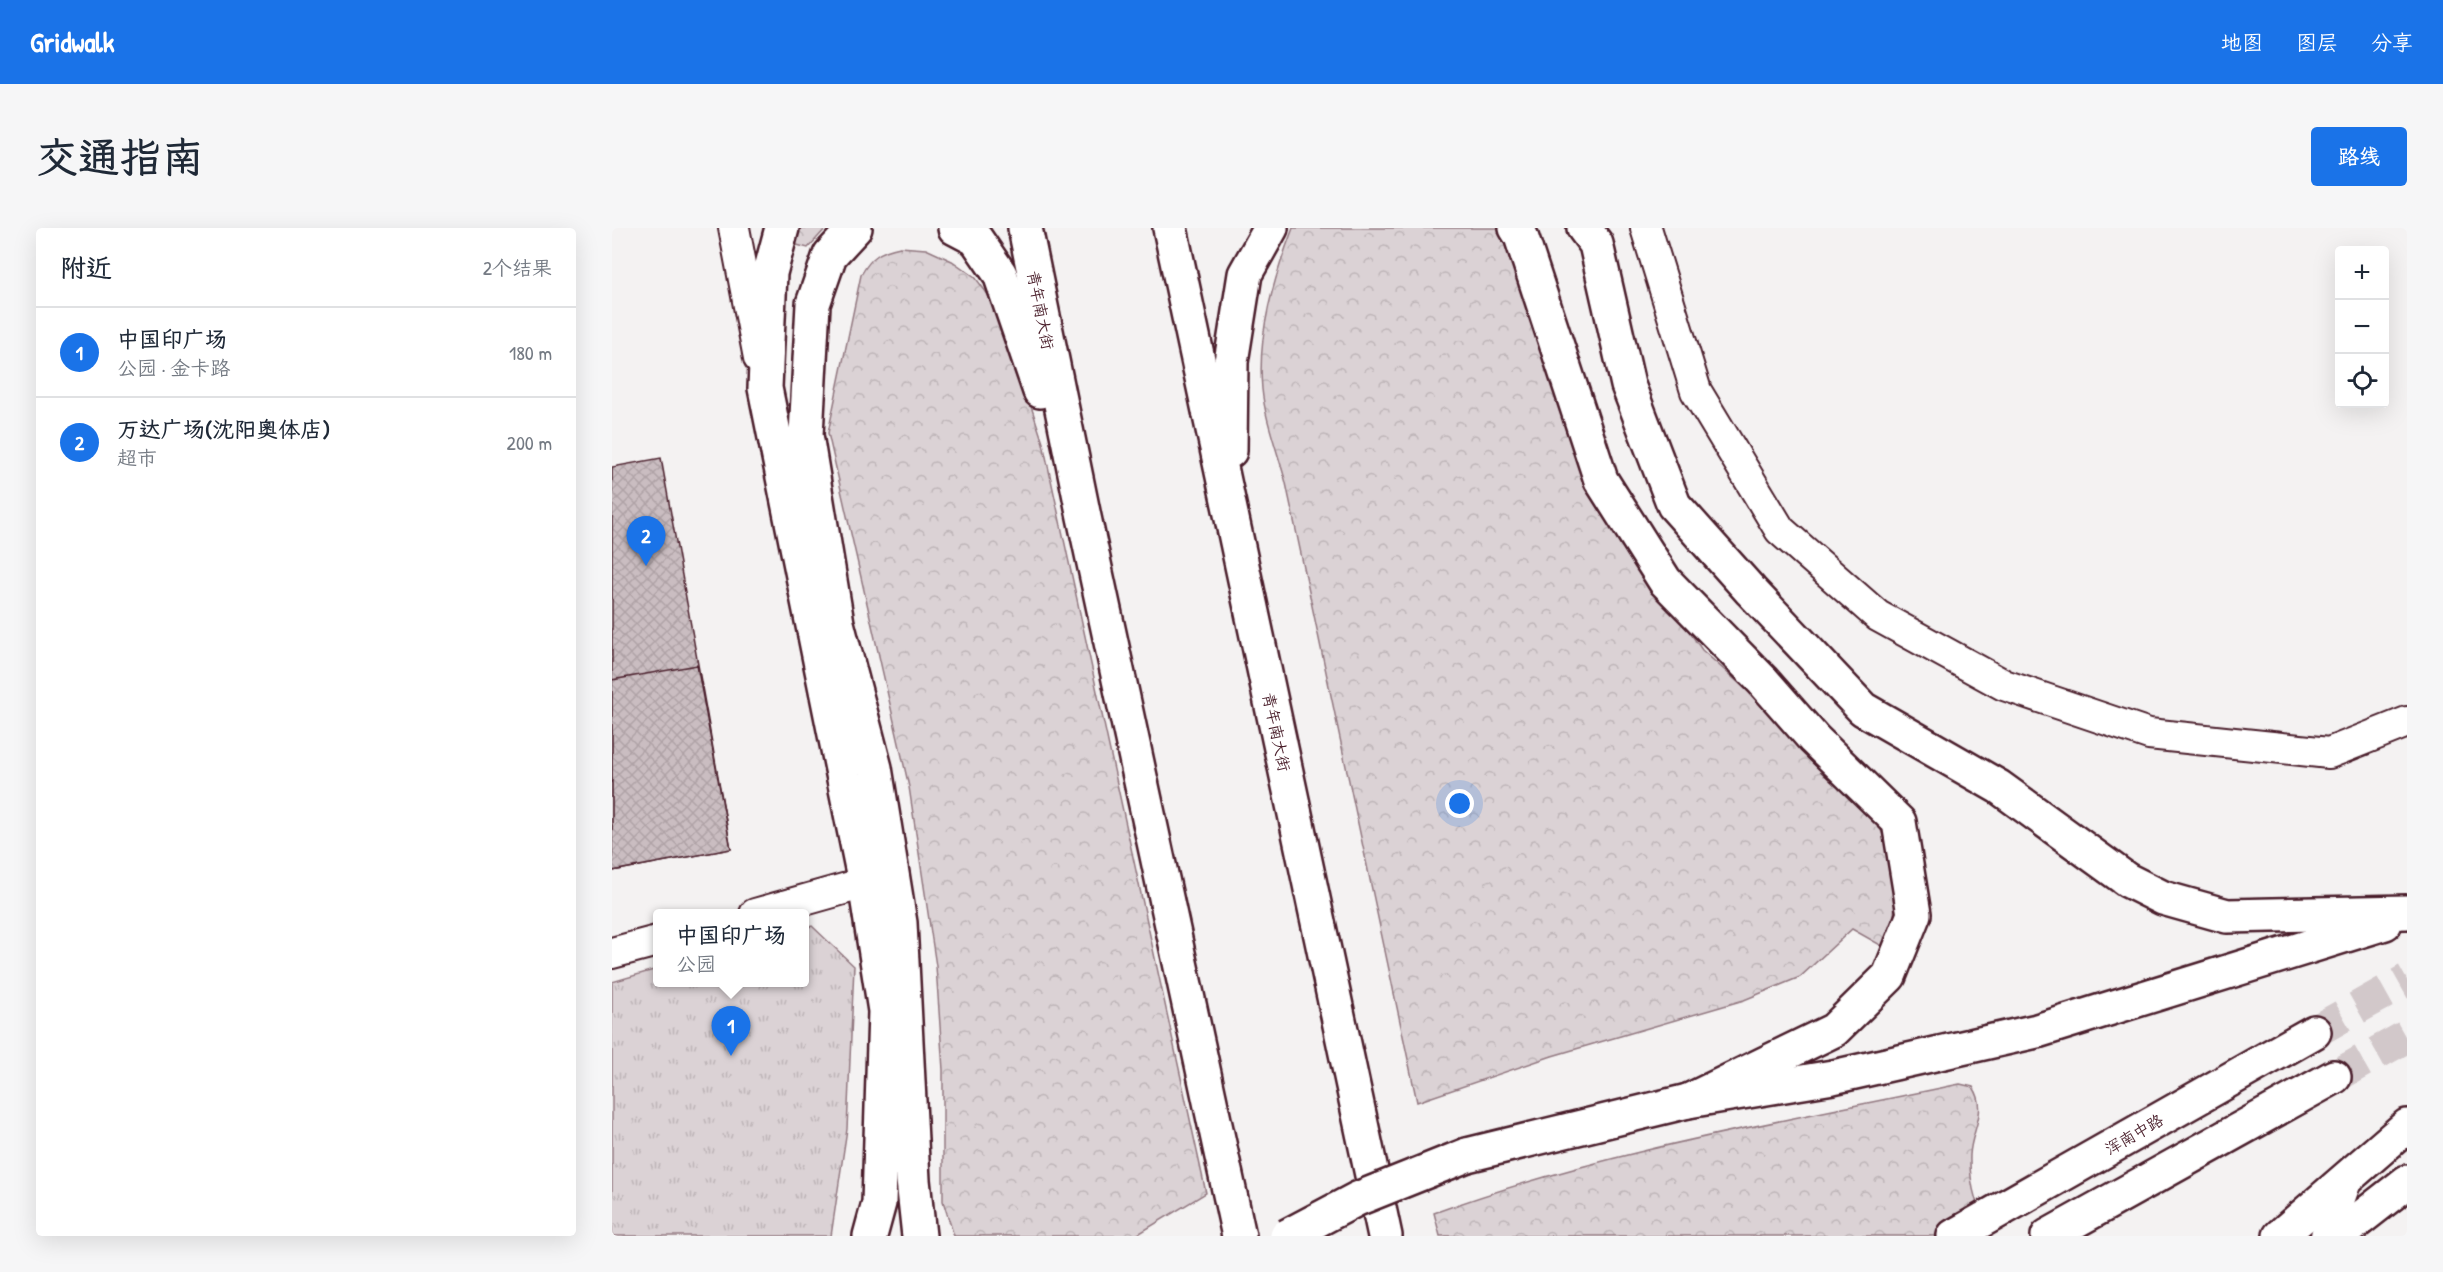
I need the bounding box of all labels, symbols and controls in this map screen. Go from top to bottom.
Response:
text: Gridwalk [30,23,114,61]
text: 地图 [2221,28,2263,57]
text: 图层 [2296,28,2338,57]
text: 分享 [2371,28,2413,57]
button: 路线 [2311,127,2407,186]
text: 交通指南 [36,128,204,185]
map controls [2335,246,2389,408]
button: + [2335,246,2389,300]
text: 附近 [60,250,112,285]
text: 2个结果 [483,254,552,281]
street label: 青年南大街 [1023,269,1059,351]
button: − [2335,300,2389,354]
text: 中国印广场 [117,324,227,354]
text: 1 [76,339,83,366]
text: 180 m [509,339,552,366]
text: 公园 · 金卡路 [117,354,230,381]
button: locate [2335,354,2389,408]
text: 万达广场(沈阳奥体店) [117,414,330,444]
text: 2 [75,429,84,456]
text: 200 m [507,429,552,456]
text: 超市 [117,444,157,471]
pin: 2 [627,516,666,566]
street label: 青年南大街 [1258,691,1296,773]
your location [1445,789,1474,818]
popup [653,909,809,987]
text: 中国印广场 [676,920,786,950]
text: 公园 [676,950,716,977]
pin: 1 [712,1006,750,1056]
street label: 浑南中路 [2101,1108,2167,1160]

